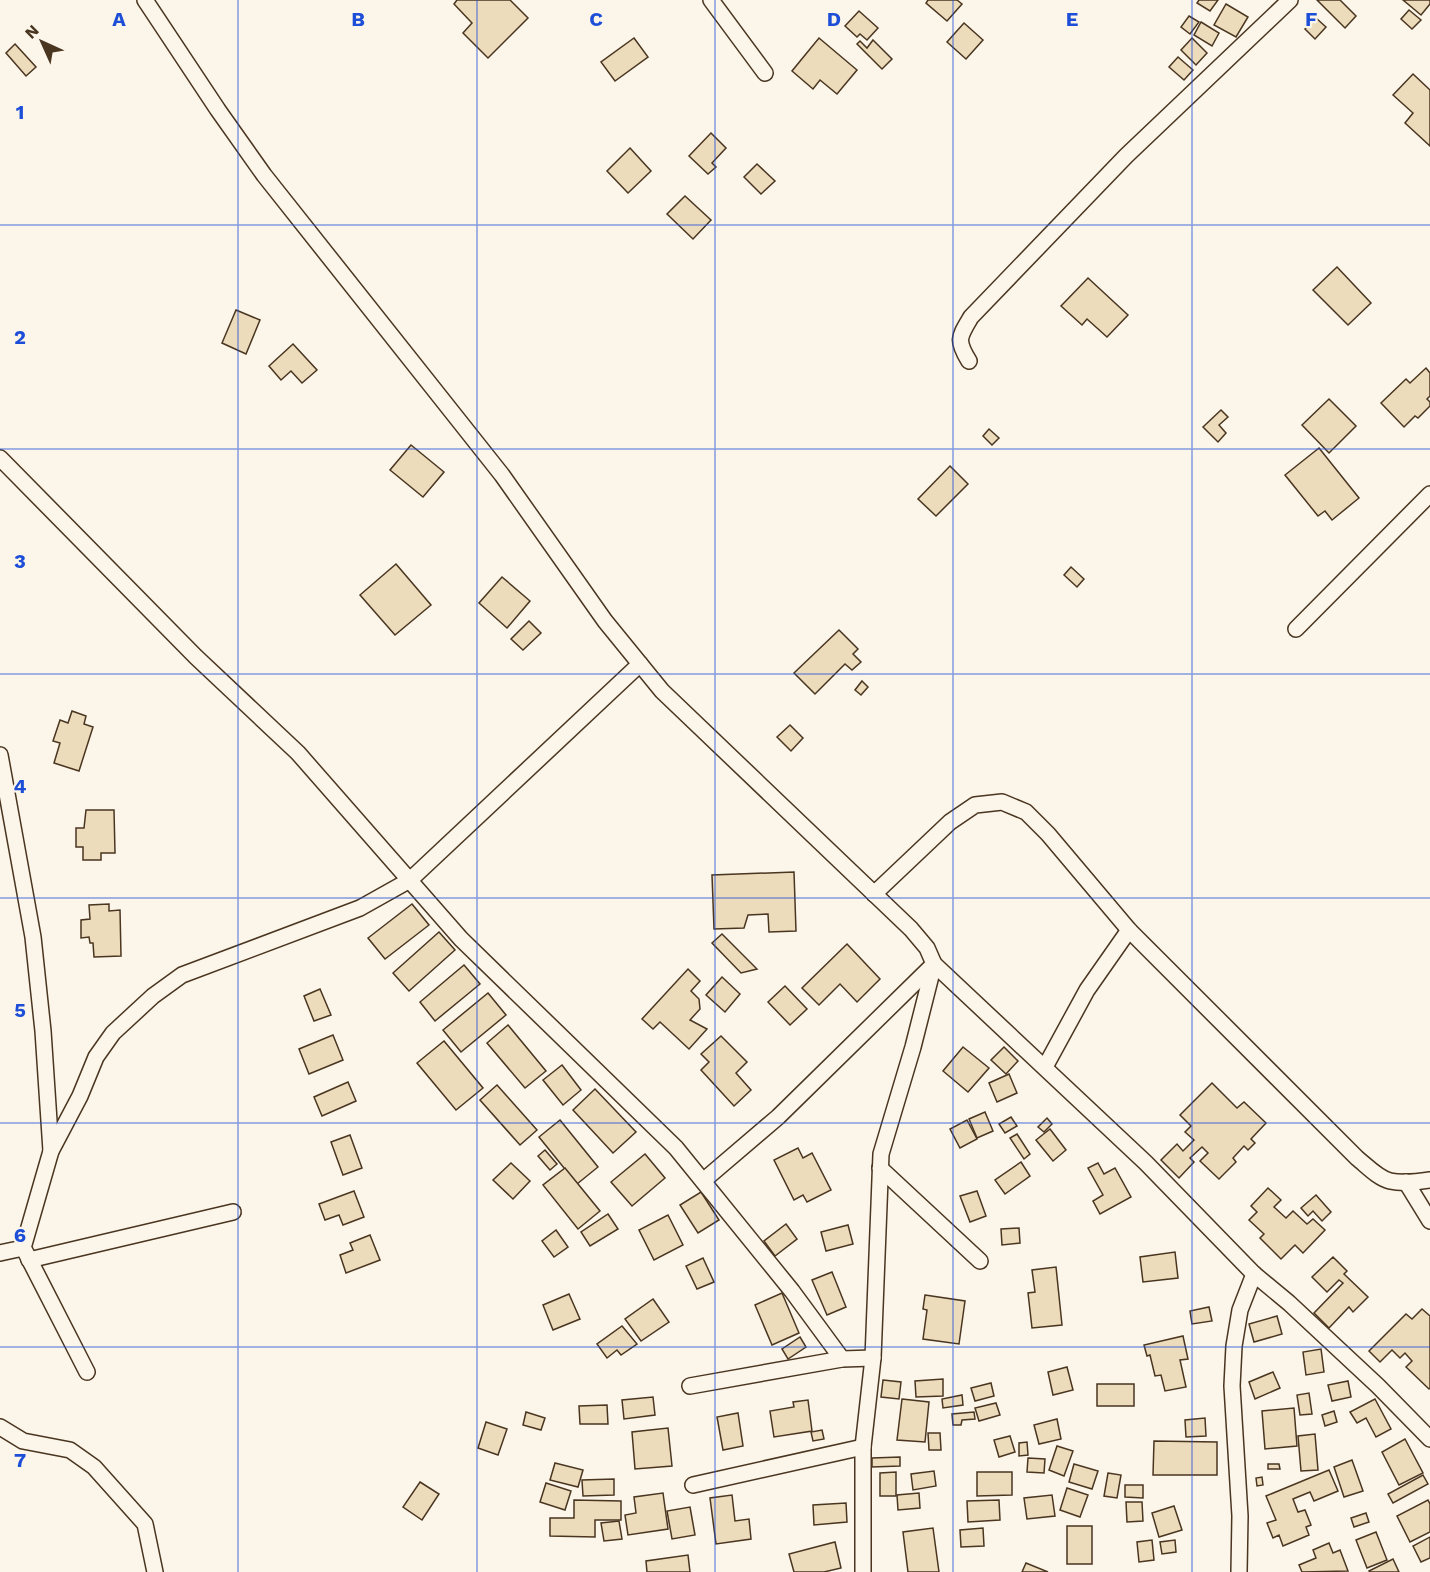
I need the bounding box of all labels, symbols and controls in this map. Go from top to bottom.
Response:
text: A [112,7,126,31]
text: B [351,7,365,31]
text: C [589,7,603,31]
text: D [827,7,841,31]
text: E [1066,7,1078,31]
text: F [1305,7,1317,31]
north arrow [12,12,72,72]
text: N [21,21,43,43]
text: 1 [16,100,24,124]
text: 2 [14,325,26,349]
text: 3 [14,549,26,573]
text: 4 [14,774,27,798]
text: 5 [14,998,26,1022]
text: 6 [14,1223,26,1247]
text: 7 [14,1448,26,1472]

